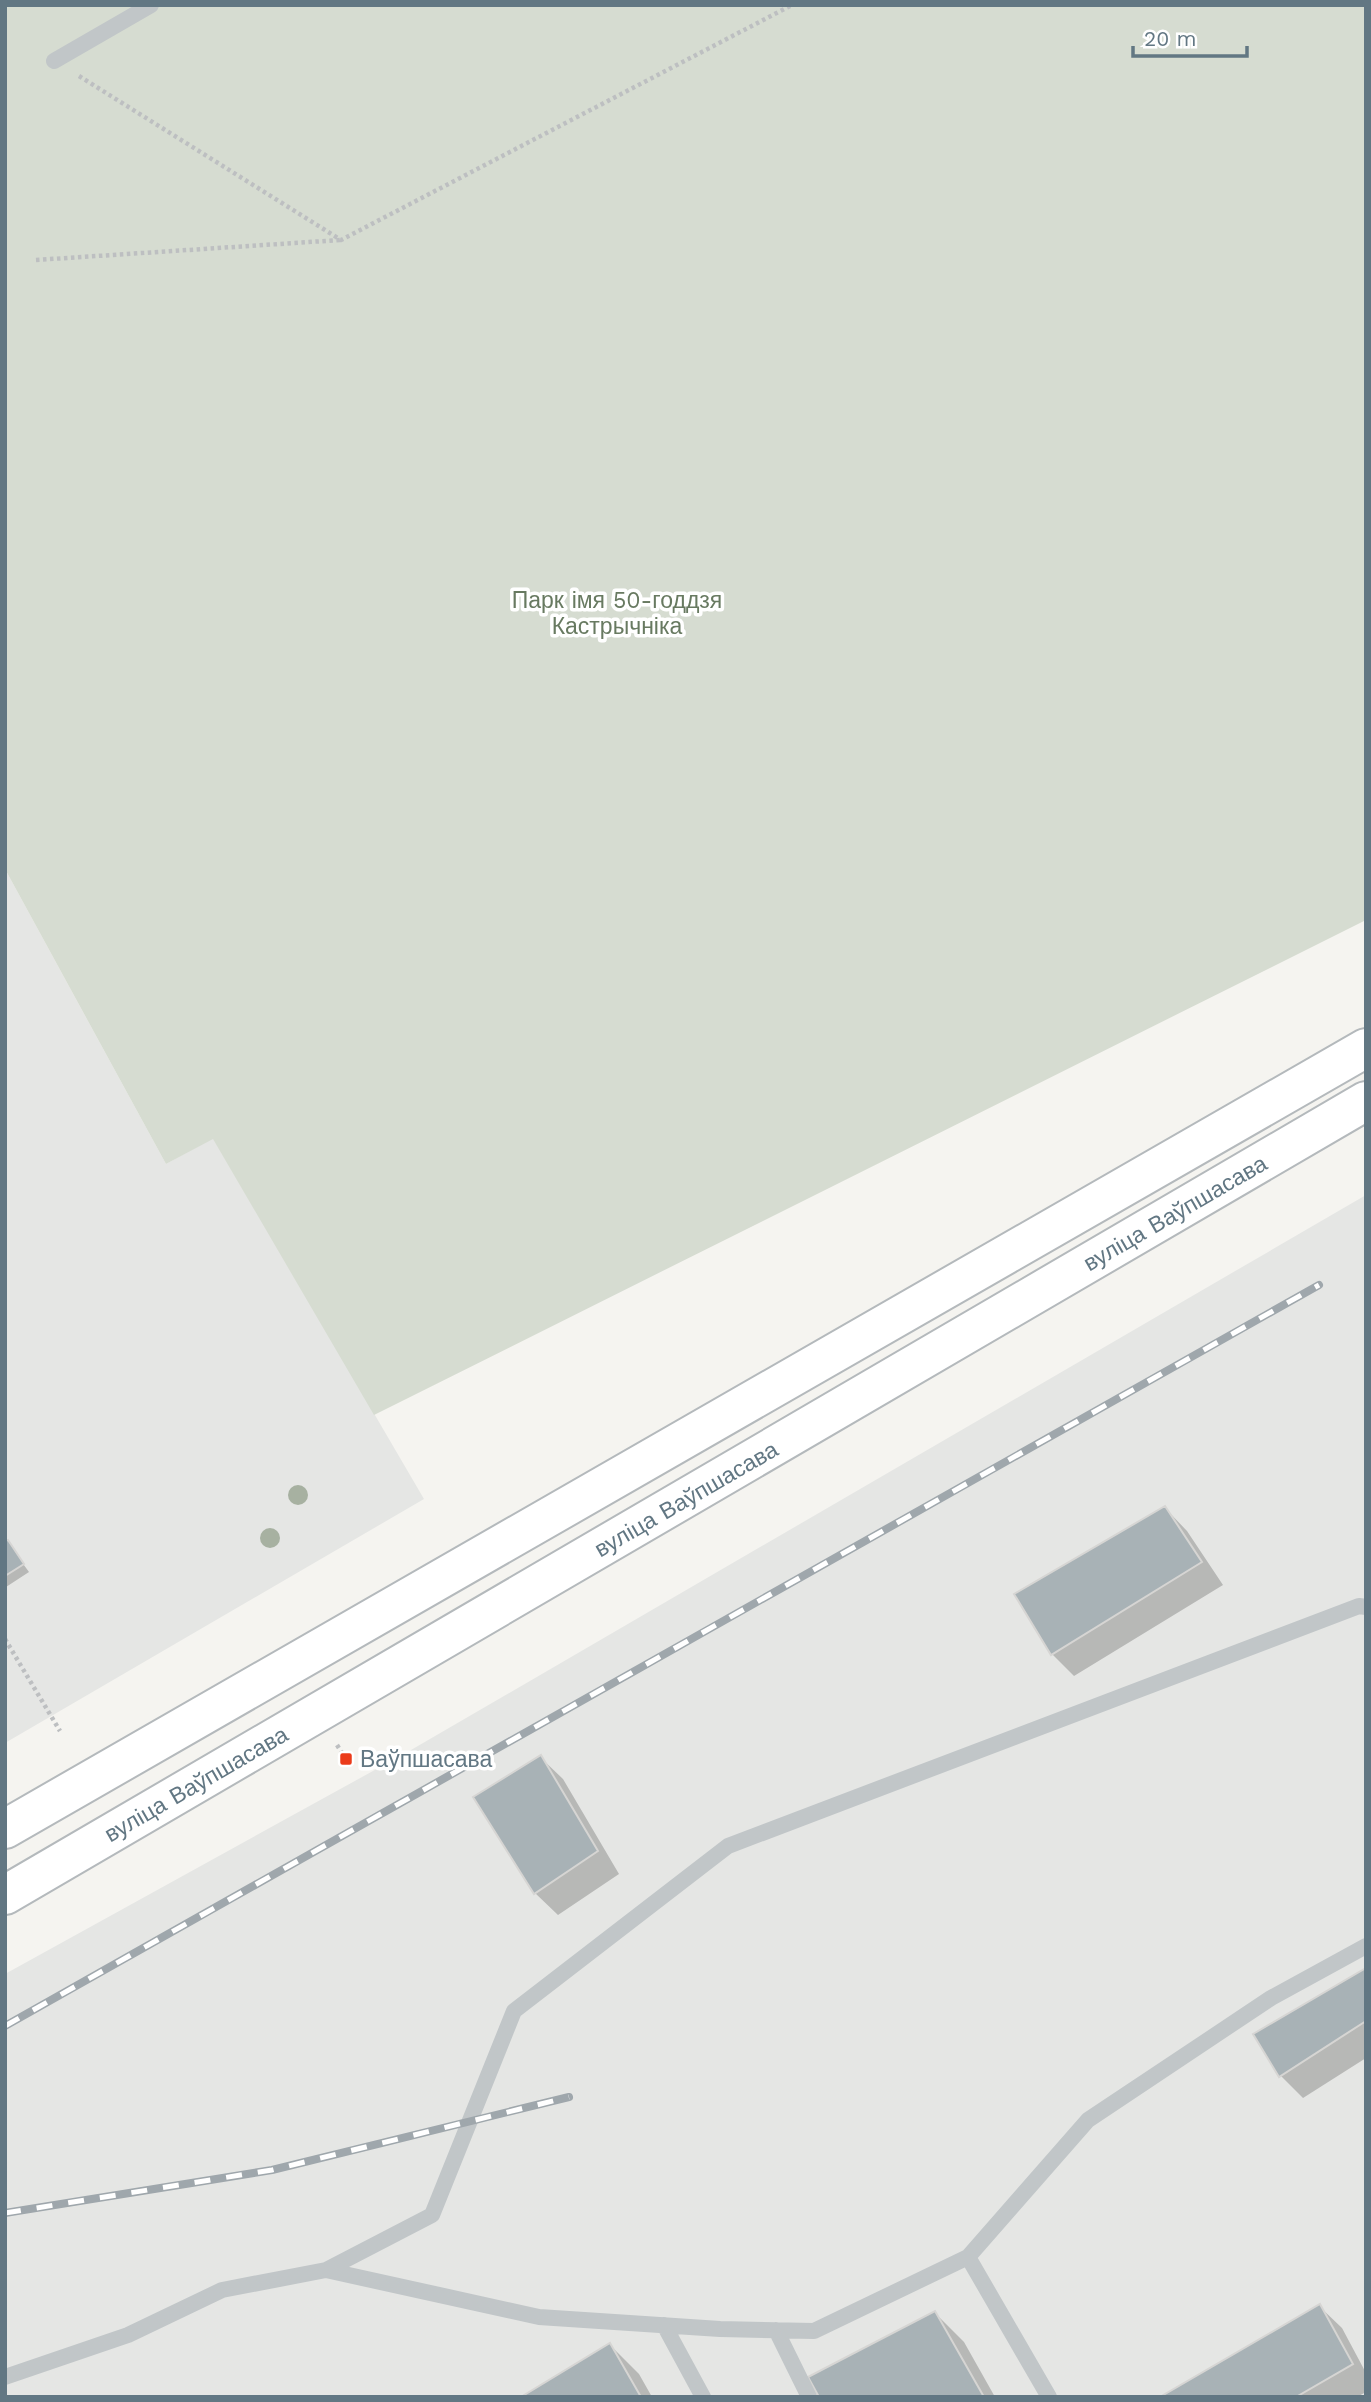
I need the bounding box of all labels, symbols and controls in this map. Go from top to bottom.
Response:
scale bar [1133,14,1247,58]
text: 20 m [1144,26,1196,51]
park label: Парк імя 50-годдзя Кастрычніка [512,587,722,640]
street label: вуліца Ваўпшасава [1079,1150,1272,1277]
street label: вуліца Ваўпшасава [590,1436,783,1563]
street label: вуліца Ваўпшасава [100,1721,293,1848]
place label: Ваўпшасава [360,1746,493,1773]
marker: Ваўпшасава [338,1751,354,1767]

